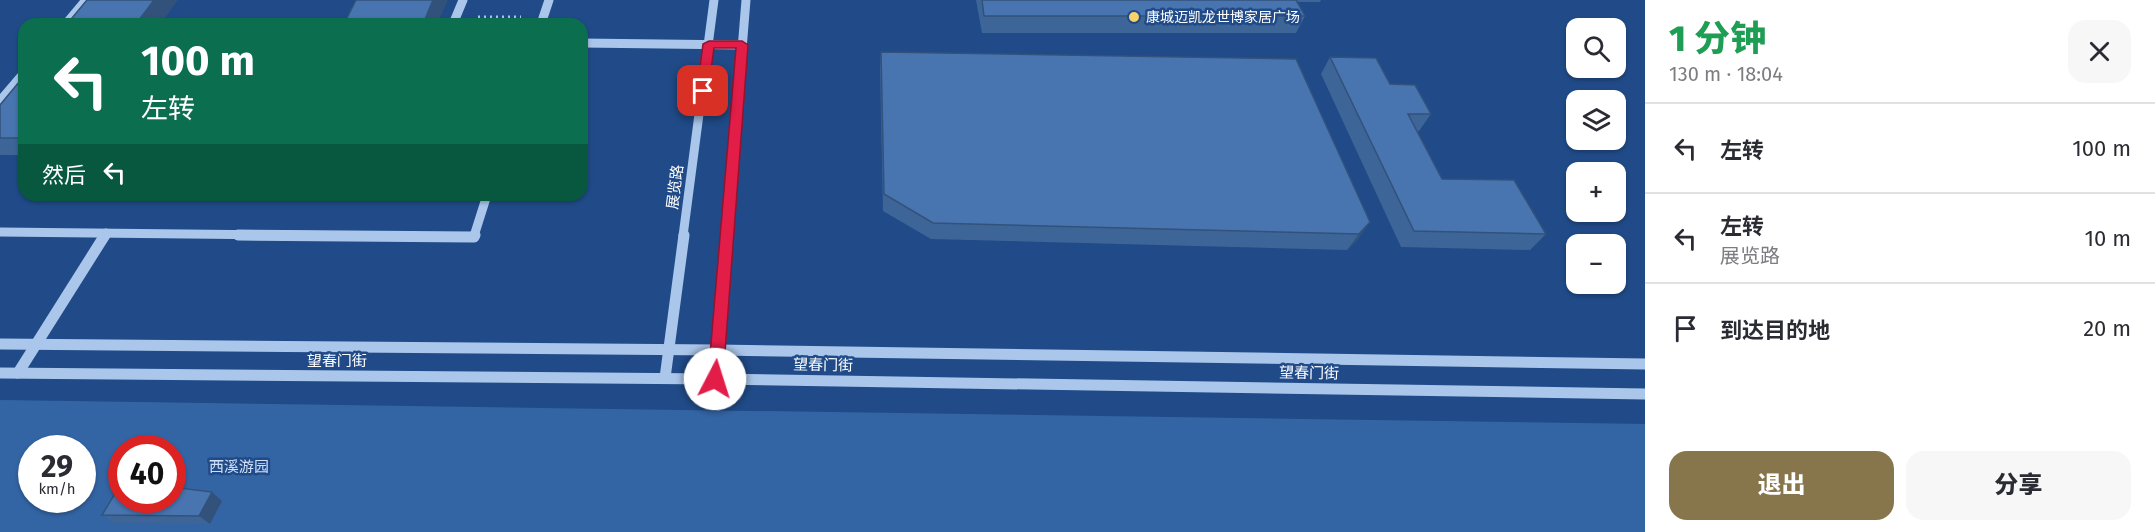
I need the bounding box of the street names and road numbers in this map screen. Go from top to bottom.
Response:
street label: 展览路 [663,164,687,210]
street label: 望春门街 [307,352,367,370]
street label: 望春门街 [793,355,853,375]
street label: 望春门街 [1279,363,1339,383]

